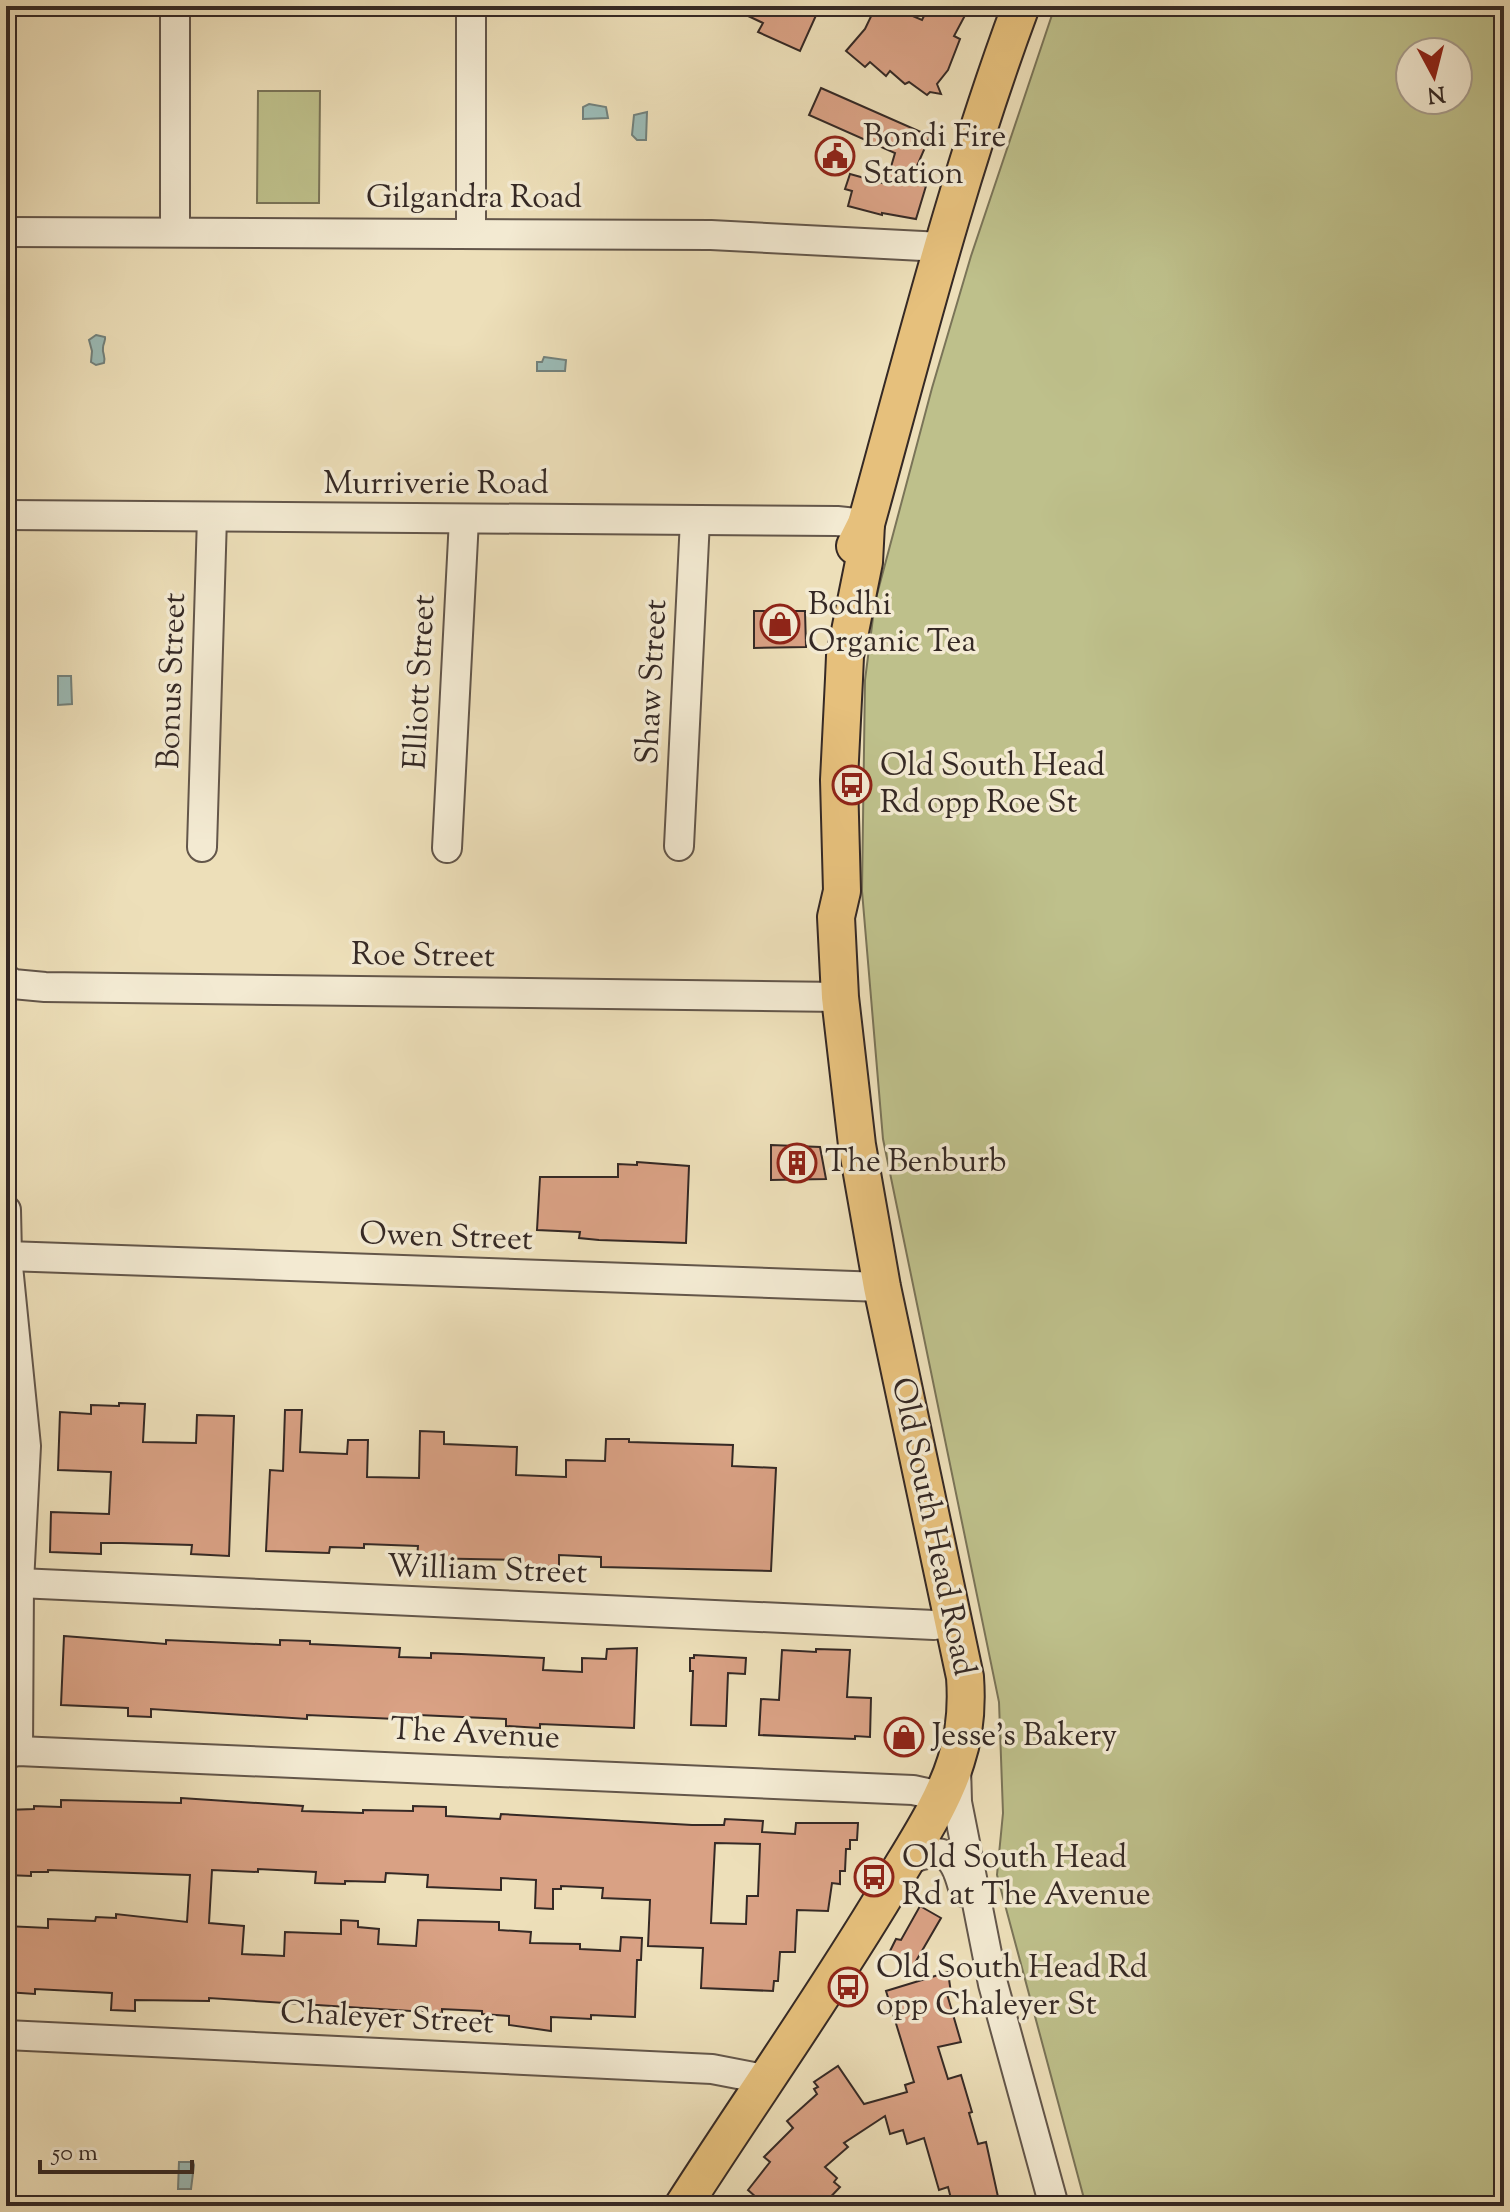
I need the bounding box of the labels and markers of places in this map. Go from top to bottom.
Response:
place label: Bondi Fire Station [863,115,1006,198]
public building icon: Bondi Fire Station [814,135,856,177]
place label: Bodhi Organic Tea [808,583,976,666]
shop icon: Bodhi Organic Tea [759,603,801,645]
place label: Old South Head Rd opp Roe St [880,744,1105,827]
bus stop icon: Old South Head Rd opp Roe St [831,764,873,806]
place label: The Benburb [825,1140,1006,1186]
building icon: The Benburb [776,1142,818,1184]
place label: Jesse's Bakery [930,1714,1117,1760]
shop icon: Jesse's Bakery [883,1716,925,1758]
place label: Old South Head Rd at The Avenue [902,1836,1151,1919]
bus stop icon: Old South Head Rd at The Avenue [853,1856,895,1898]
place label: Old South Head Rd opp Chaleyer St [876,1946,1148,2029]
bus stop icon: Old South Head Rd opp Chaleyer St [827,1966,869,2008]

